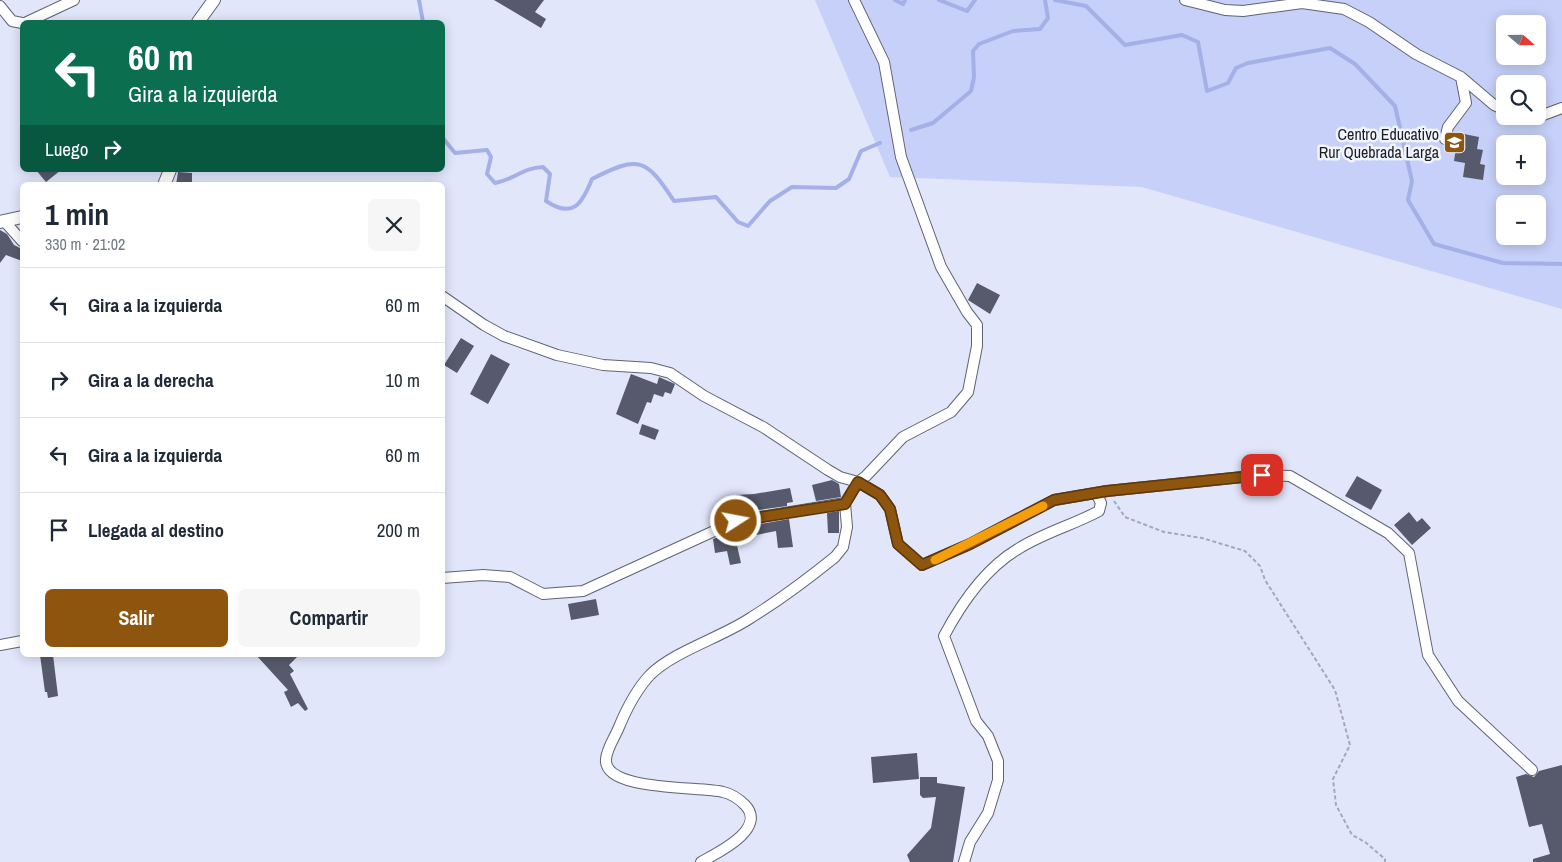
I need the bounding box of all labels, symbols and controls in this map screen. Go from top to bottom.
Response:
north arrow [1496,15,1546,65]
map controls [1496,15,1546,245]
text: 60 m [128,34,193,81]
icon: left [45,40,110,105]
button: search [1496,75,1546,125]
text: Gira a la izquierda [128,79,277,109]
place label: Centro Educativo Rur Quebrada Larga [1319,123,1440,163]
school or university icon: Centro Educativo Rur Quebrada Larga [1443,131,1467,155]
icon: right [98,135,126,163]
button: + [1496,135,1546,185]
text: Luego [45,136,88,162]
text: 1 min [45,194,109,234]
button: − [1496,195,1546,245]
button: close [368,199,420,251]
text: 330 m · 21:02 [45,233,125,255]
icon: left [45,291,73,319]
text: Gira a la izquierda [88,292,222,318]
text: 60 m [385,292,420,318]
icon: right [45,366,73,394]
text: Gira a la derecha [88,367,214,393]
text: 10 m [385,367,420,393]
icon: left [45,441,73,469]
text: Gira a la izquierda [88,442,222,468]
text: 60 m [385,442,420,468]
pin [1241,454,1283,496]
icon: arrive [1248,461,1276,489]
position arrow [709,494,761,546]
icon: arrive [45,516,73,544]
text: Llegada al destino [88,517,224,543]
text: 200 m [377,517,420,543]
button: Salir [45,589,228,647]
button: Compartir [238,589,420,647]

